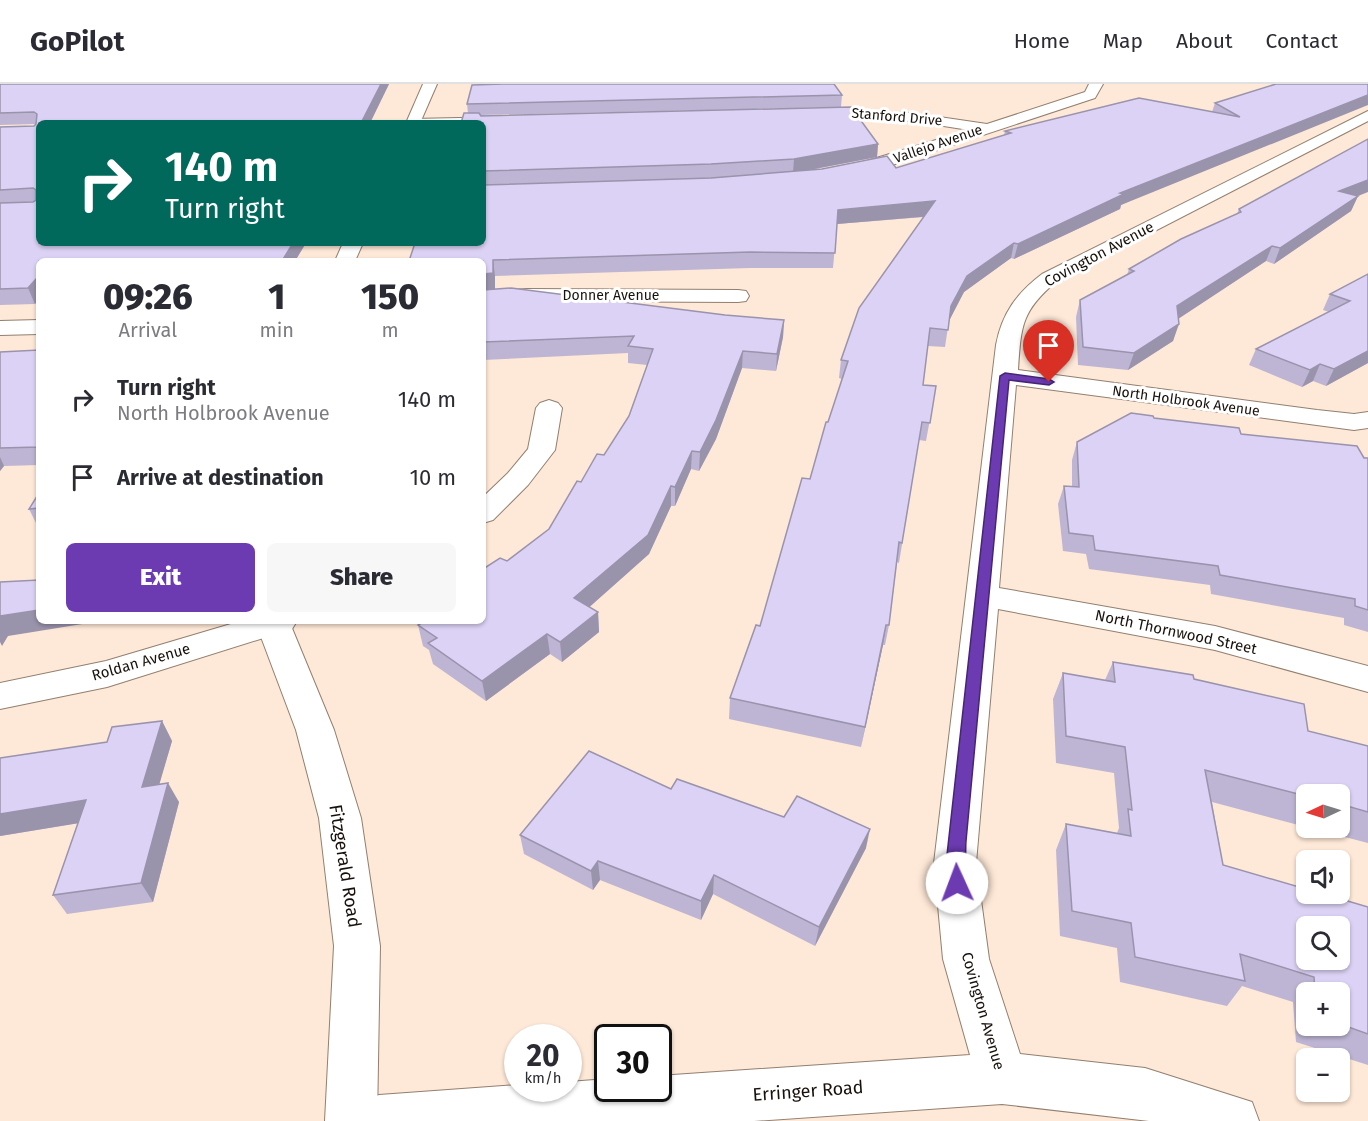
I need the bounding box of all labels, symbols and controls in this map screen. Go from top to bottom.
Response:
text: GoPilot [30,25,124,58]
text: Home [1014,28,1070,54]
text: Map [1103,28,1143,54]
text: About [1176,28,1233,54]
text: Contact [1266,28,1338,54]
street label: Stanford Drive [851,105,943,129]
street label: Vallejo Avenue [891,121,985,167]
text: 140 m [165,142,278,192]
icon: right [66,144,144,222]
text: Turn right [165,193,285,225]
street label: Covington Avenue [1041,218,1157,290]
text: 09:26 [103,275,193,319]
text: 1 [268,275,285,319]
text: 150 [361,275,419,319]
street label: Donner Avenue [563,287,659,304]
text: Arrival [118,318,177,342]
text: min [260,318,294,342]
text: m [381,318,399,342]
pin [1023,320,1074,382]
icon: arrive [1032,329,1065,362]
text: Turn right [117,374,216,401]
street label: North Holbrook Avenue [1111,382,1261,420]
icon: right [66,383,99,416]
text: 140 m [398,386,456,413]
text: North Holbrook Avenue [117,401,330,425]
icon: arrive [66,461,99,494]
text: Arrive at destination [117,464,324,491]
text: 10 m [410,464,456,491]
button: Exit [66,543,255,612]
button: Share [267,543,456,612]
street label: North Thornwood Street [1094,606,1259,658]
street label: Roldan Avenue [90,639,192,685]
north arrow [1296,784,1350,838]
map controls [1296,784,1350,1102]
street label: Fitzgerald Road [324,803,366,929]
button: sound [1296,850,1350,904]
position arrow [925,851,989,915]
button: search [1296,916,1350,970]
street label: Covington Avenue [958,950,1008,1072]
button: + [1296,982,1350,1036]
speed limit sign: 30 [594,1024,672,1102]
text: 20 [526,1038,560,1074]
button: − [1296,1048,1350,1102]
text: km/h [524,1069,562,1087]
street label: Erringer Road [752,1076,864,1106]

